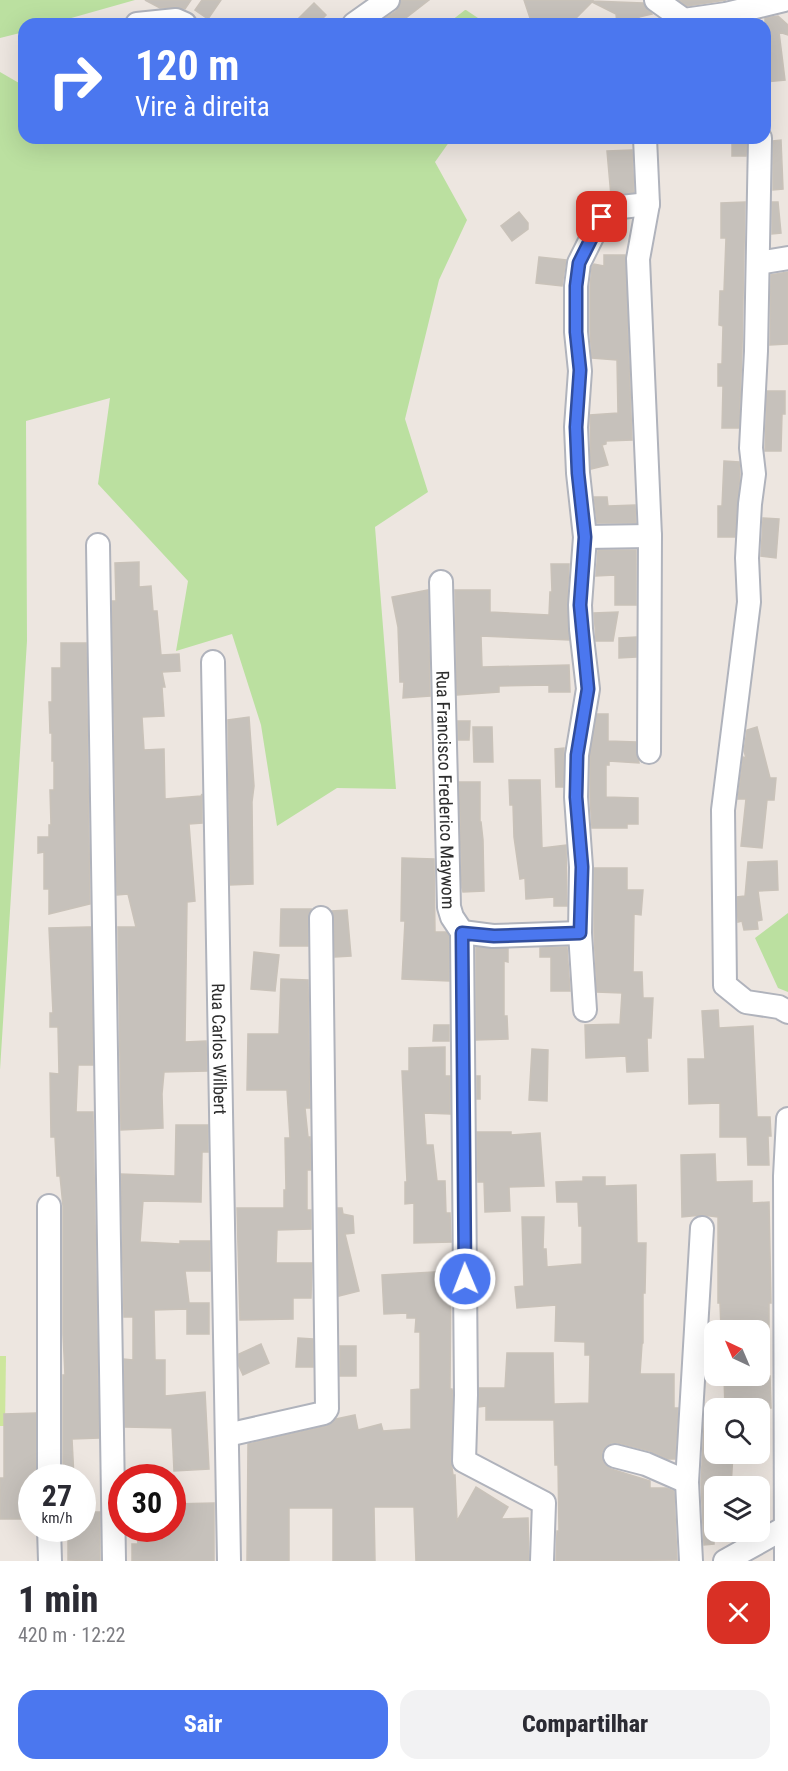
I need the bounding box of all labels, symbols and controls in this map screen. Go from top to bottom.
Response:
text: 120 m [135,41,240,90]
icon: right [36,42,114,120]
text: Vire à direita [135,91,270,123]
pin [576,191,627,242]
icon: arrive [585,200,618,233]
street label: Rua Francisco Frederico Maywom [433,670,460,910]
street label: Rua Carlos Wilbert [208,983,232,1115]
position arrow [433,1247,497,1311]
north arrow [704,1320,770,1386]
map controls [704,1320,770,1542]
button: search [704,1398,770,1464]
speed limit sign: 30 [108,1464,186,1542]
button: layers [704,1476,770,1542]
text: 27 [42,1478,72,1513]
text: km/h [42,1509,72,1527]
text: 1 min [18,1579,98,1621]
button: close [707,1581,770,1644]
text: 420 m · 12:22 [18,1623,125,1647]
button: Sair [18,1690,388,1759]
button: Compartilhar [400,1690,770,1759]

